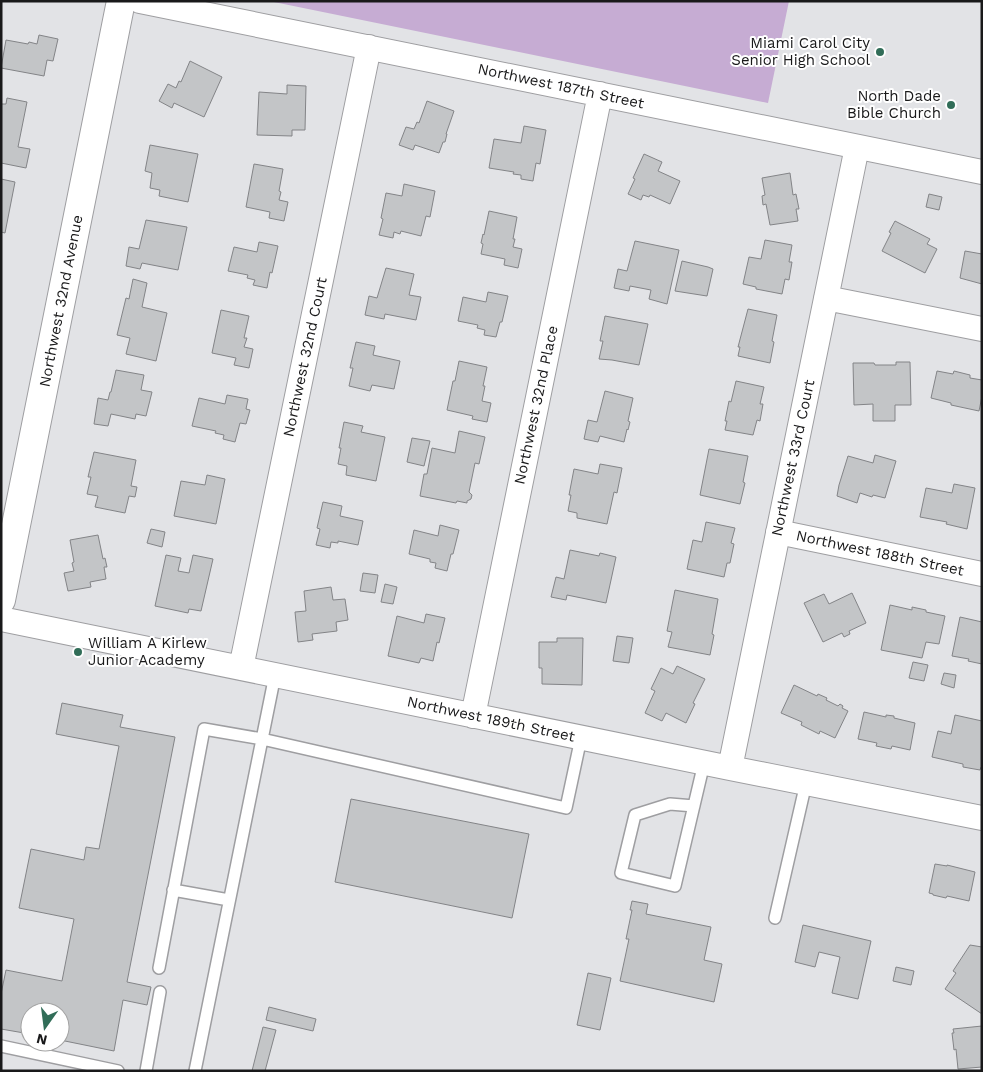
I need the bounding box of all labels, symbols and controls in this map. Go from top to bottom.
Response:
place label: Miami Carol City Senior High School [731,34,870,69]
marker: Miami Carol City Senior High School [874,46,886,58]
street label: Northwest 187th Street [476,60,647,113]
place label: North Dade Bible Church [847,87,941,122]
marker: North Dade Bible Church [945,99,957,111]
street label: Northwest 32nd Avenue [35,213,87,389]
street label: Northwest 32nd Court [279,275,331,439]
street label: Northwest 32nd Place [510,324,562,486]
street label: Northwest 33rd Court [768,377,819,538]
street label: Northwest 188th Street [794,526,966,580]
place label: William A Kirlew Junior Academy [88,634,207,669]
marker: William A Kirlew Junior Academy [72,646,84,658]
street label: Northwest 189th Street [405,692,577,746]
north arrow [20,1002,70,1052]
text: N [35,1031,49,1049]

